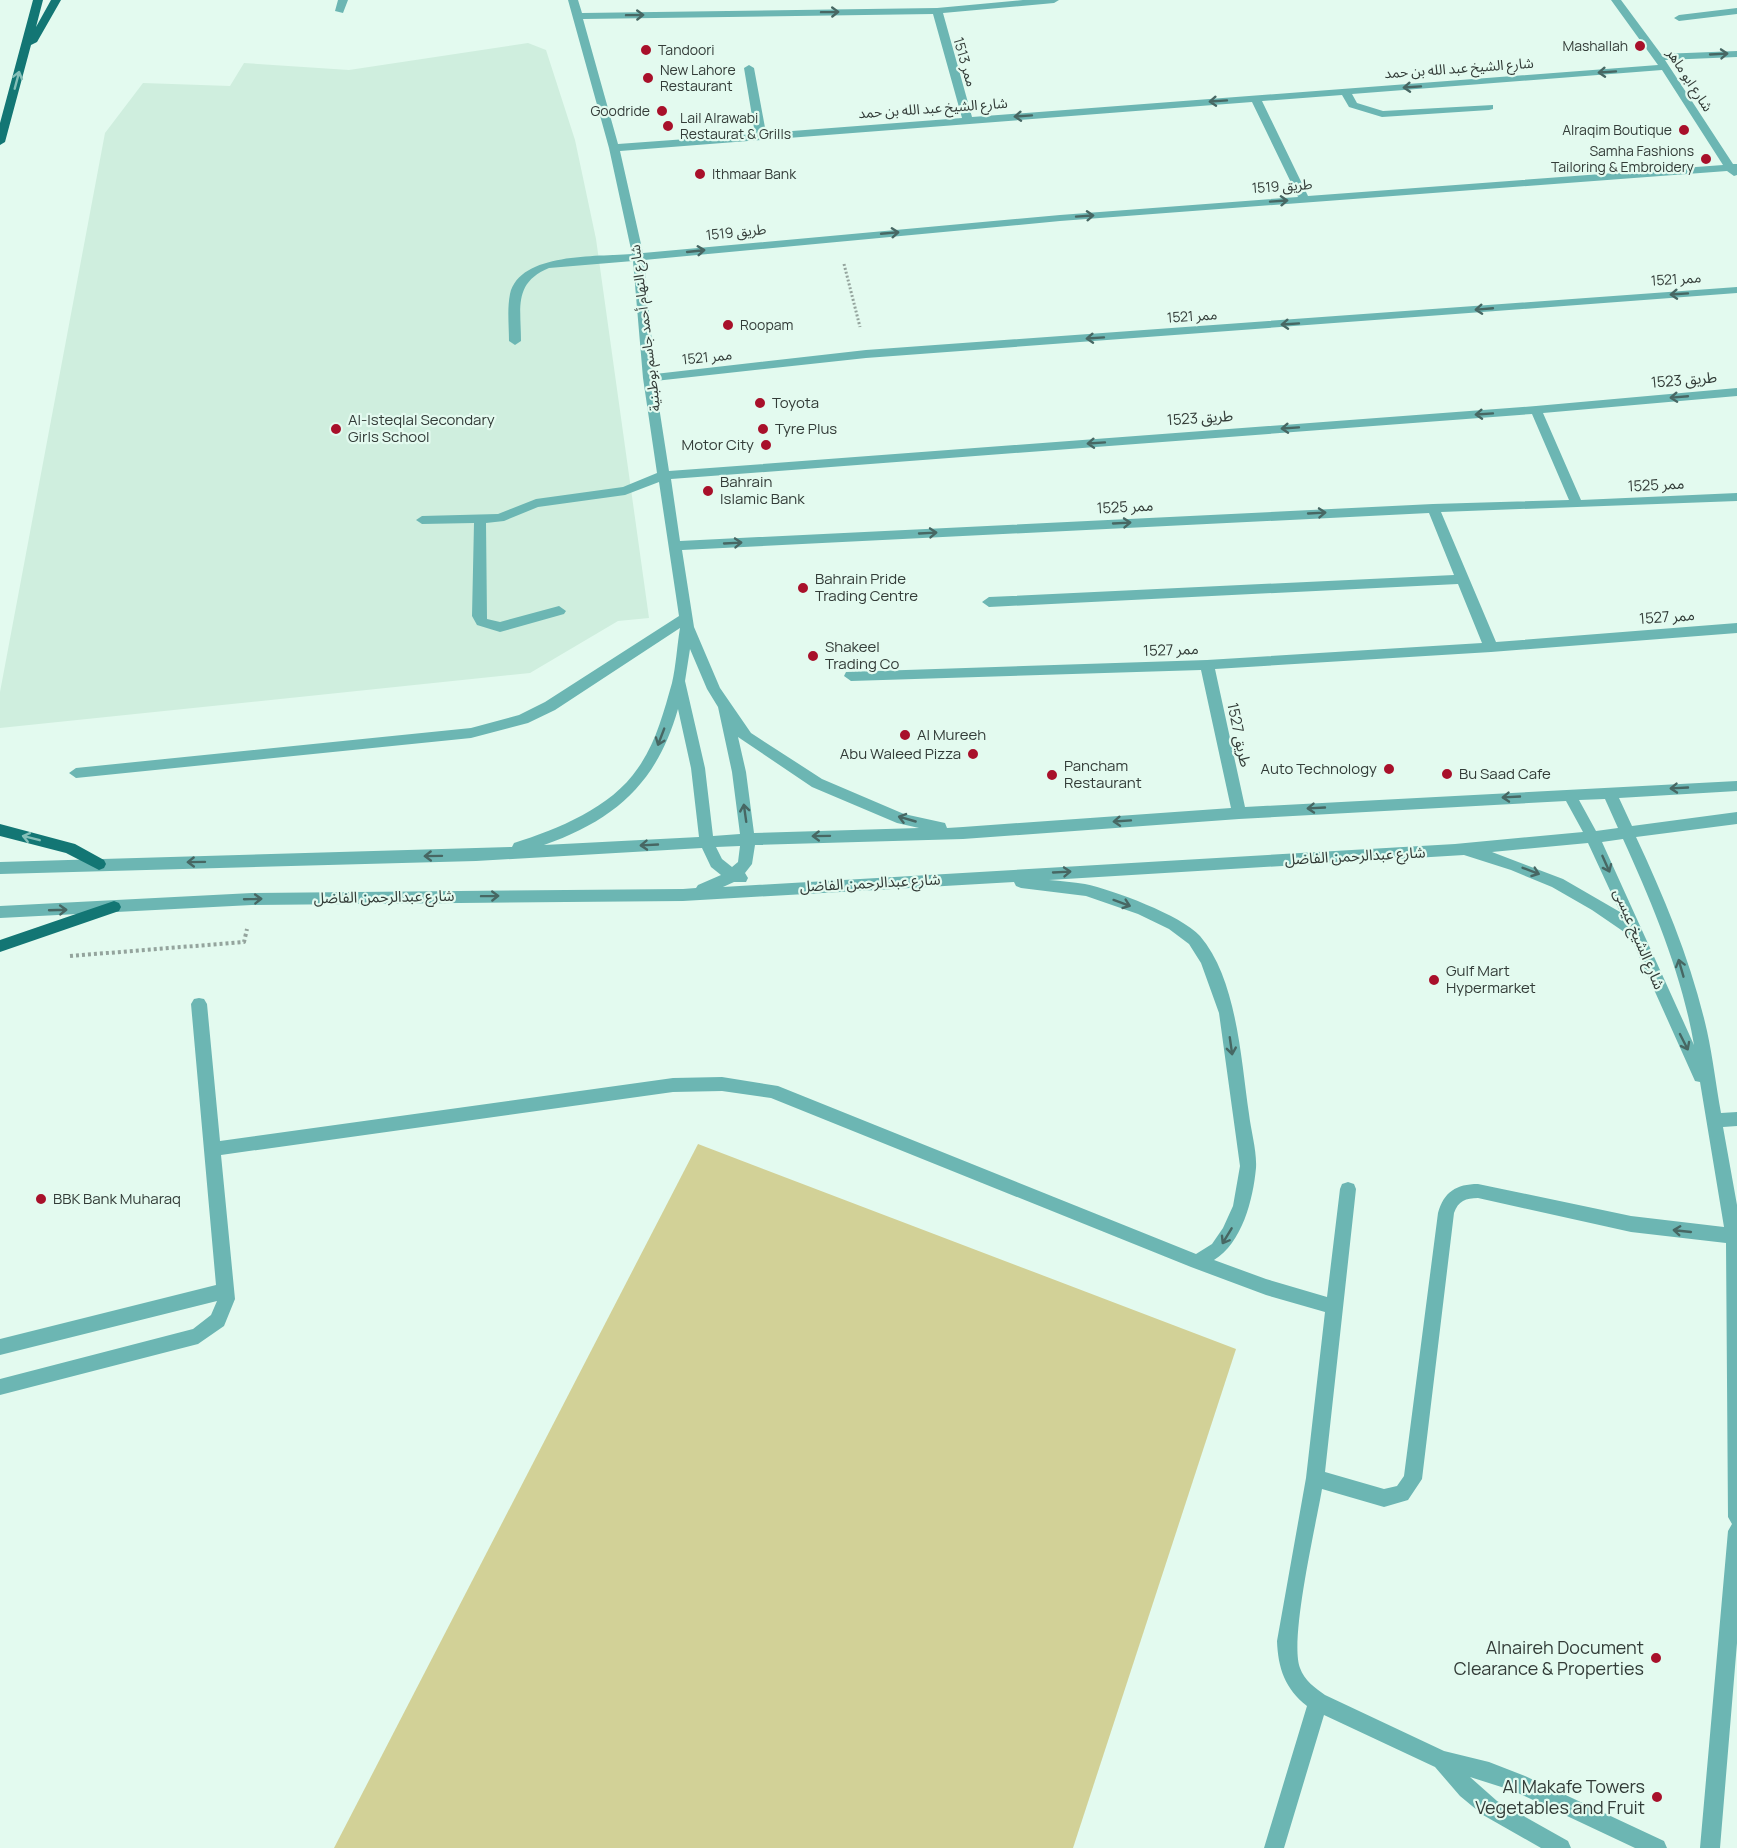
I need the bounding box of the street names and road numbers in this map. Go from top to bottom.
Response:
street label: ممر 1513 [949,35,982,89]
street label: شارع ابو ماهر [1661,44,1718,116]
street label: شارع الشيخ عبد الله بن حمد [1384,53,1534,84]
street label: شارع الشيخ عبد الله بن حمد [858,93,1008,124]
street label: طريق 1519 [1251,174,1313,198]
street label: طريق 1519 [705,219,767,245]
street label: شارع النهام أحمد جاسم بوطبنية [625,243,666,413]
street label: ممر 1521 [1650,267,1702,290]
street label: ممر 1521 [1166,304,1218,327]
street label: ممر 1521 [681,344,733,369]
street label: طريق 1523 [1650,366,1718,393]
street label: طريق 1523 [1166,405,1234,430]
street label: ممر 1525 [1627,473,1685,496]
street label: ممر 1525 [1096,495,1154,518]
street label: ممر 1527 [1638,604,1695,629]
street label: ممر 1527 [1143,638,1199,661]
street label: طريق 1527 [1222,701,1257,769]
street label: شارع عبدالرحمن الفاضل [1284,841,1426,872]
street label: شارع عبدالرحمن الفاضل [799,868,941,899]
street label: شارع عبدالرحمن الفاضل [313,885,455,910]
street label: شارع الشيخ عيسى [1607,885,1670,993]

